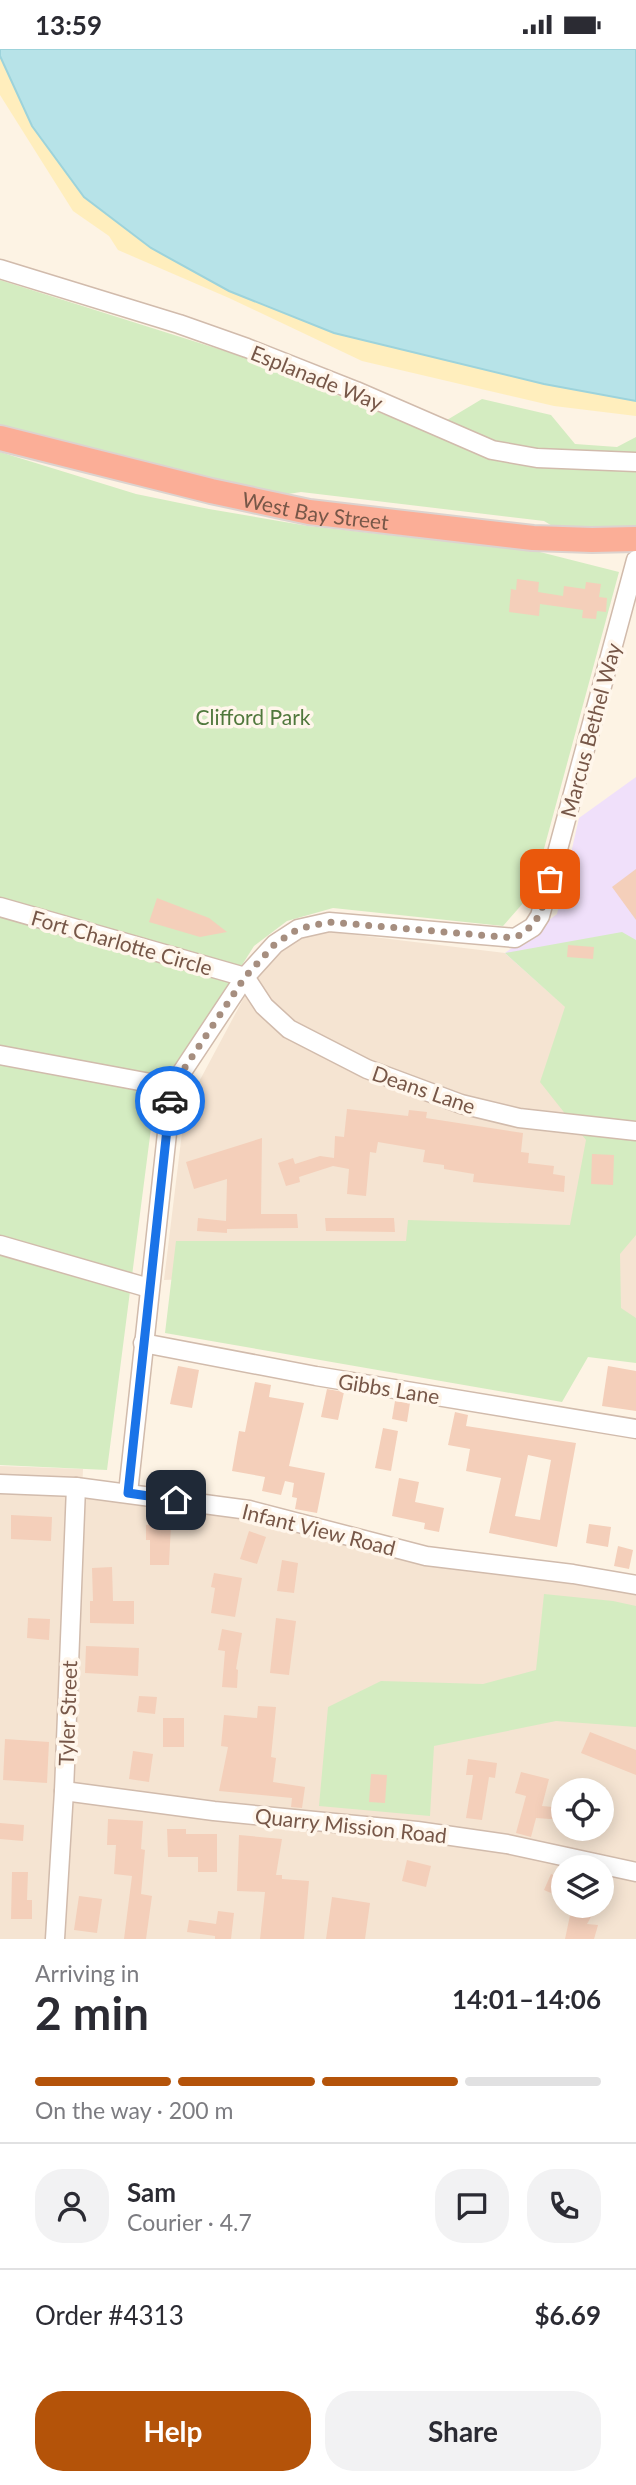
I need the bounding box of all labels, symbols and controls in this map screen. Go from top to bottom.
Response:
text: 13:59 [35,9,102,41]
street label: Esplanade Way [247,339,387,415]
street label: West Bay Street [240,486,391,534]
street label: Marcus Bethel Way [555,640,625,820]
park label: Clifford Park [196,704,311,729]
pin [520,849,580,909]
icon: bag [531,860,569,898]
street label: Fort Charlotte Circle [29,904,215,980]
street label: Deans Lane [369,1060,479,1118]
courier [135,1066,205,1136]
icon: car [151,1082,189,1120]
street label: Gibbs Lane [337,1368,441,1408]
pin [146,1470,206,1530]
icon: home [157,1481,195,1519]
street label: Infant View Road [240,1498,398,1560]
street label: Tyler Street [53,1659,81,1766]
map controls [551,1778,614,1918]
button: locate [551,1778,614,1841]
street label: Quarry Mission Road [254,1802,448,1848]
button: layers [551,1855,614,1918]
text: Arriving in [35,1959,139,1987]
text: 14:01–14:06 [452,1983,601,2015]
text: 2 min [35,1985,149,2040]
text: On the way · 200 m [35,2096,234,2124]
button: person [35,2169,109,2243]
button: chat [435,2169,509,2243]
button: phone [527,2169,601,2243]
text: Sam [127,2176,176,2208]
text: Courier · 4.7 [127,2208,252,2236]
text: Order #4313 [35,2299,184,2331]
text: $6.69 [535,2299,601,2331]
button: Help [35,2391,311,2471]
button: Share [325,2391,601,2471]

